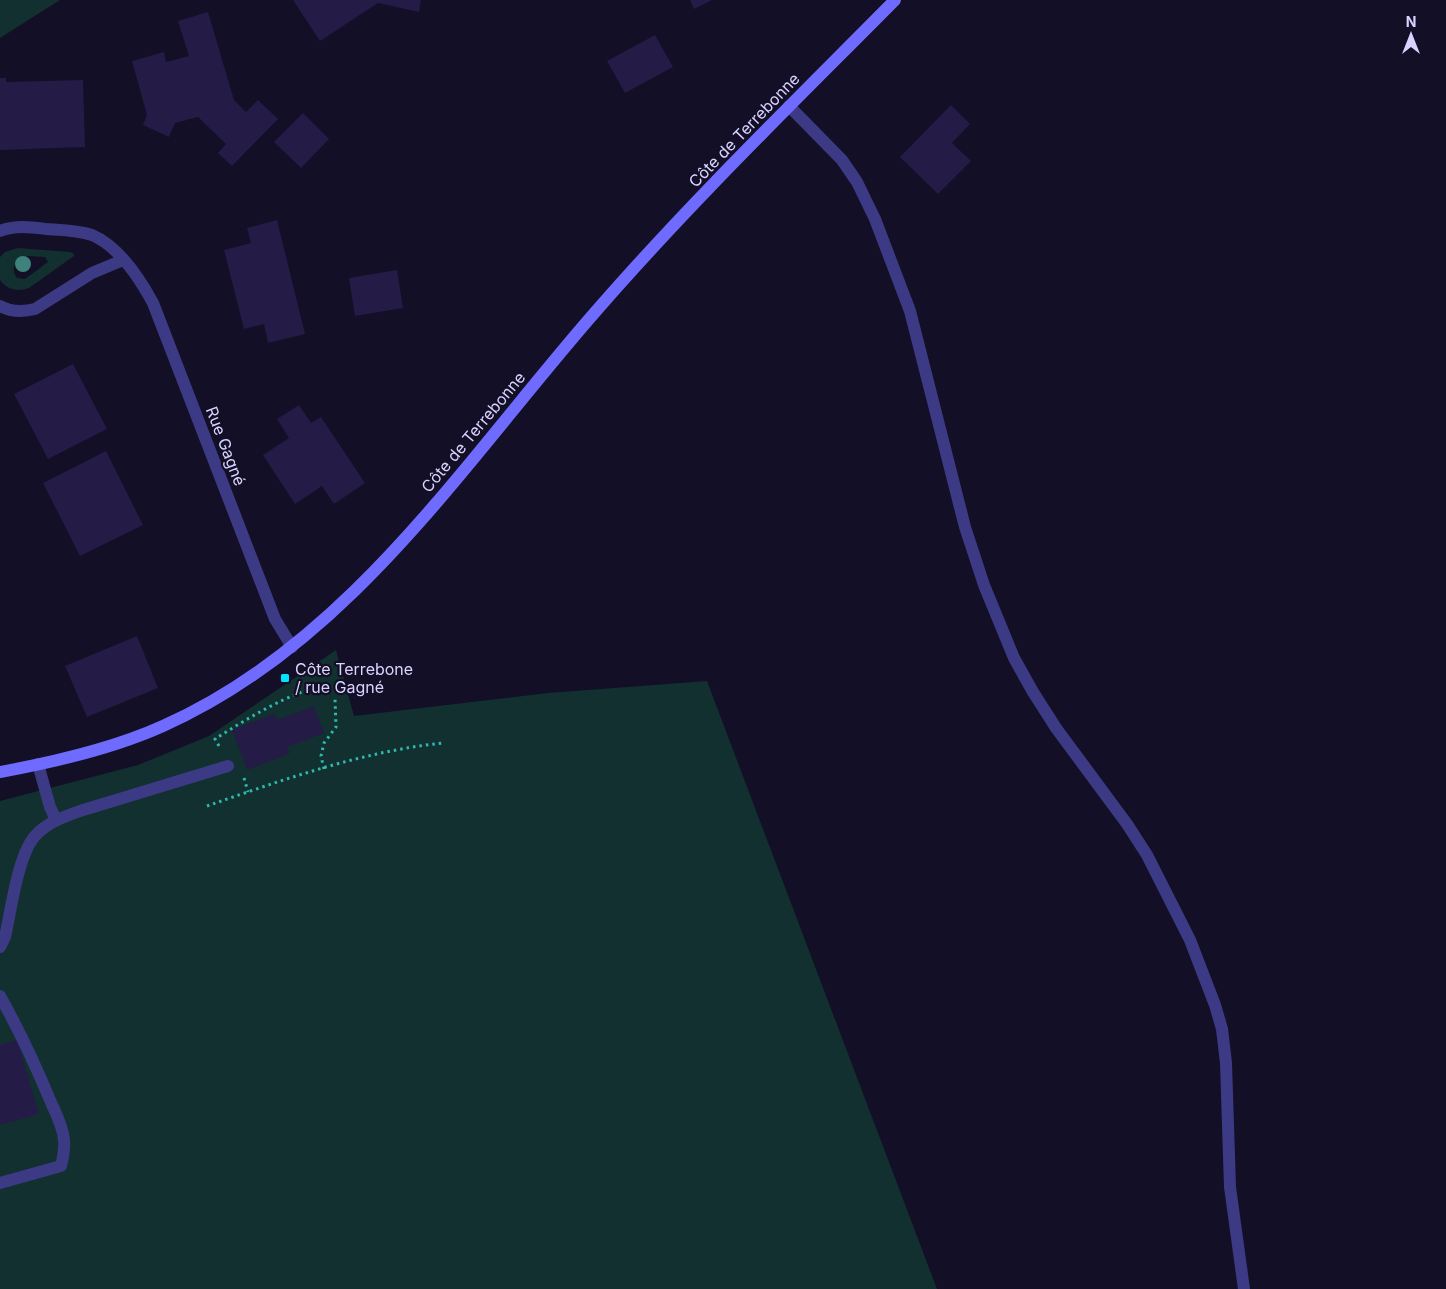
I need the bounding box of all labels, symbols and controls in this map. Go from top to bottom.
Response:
north arrow [1386,10,1436,60]
text: N [1406,13,1416,30]
street label: Côte de Terrebonne [684,69,804,191]
street label: Côte de Terrebonne [417,368,529,496]
street label: Rue Gagné [202,404,250,488]
place label: Côte Terrebone / rue Gagné [295,659,413,697]
marker: Côte Terrebone / rue Gagné [279,672,291,684]

